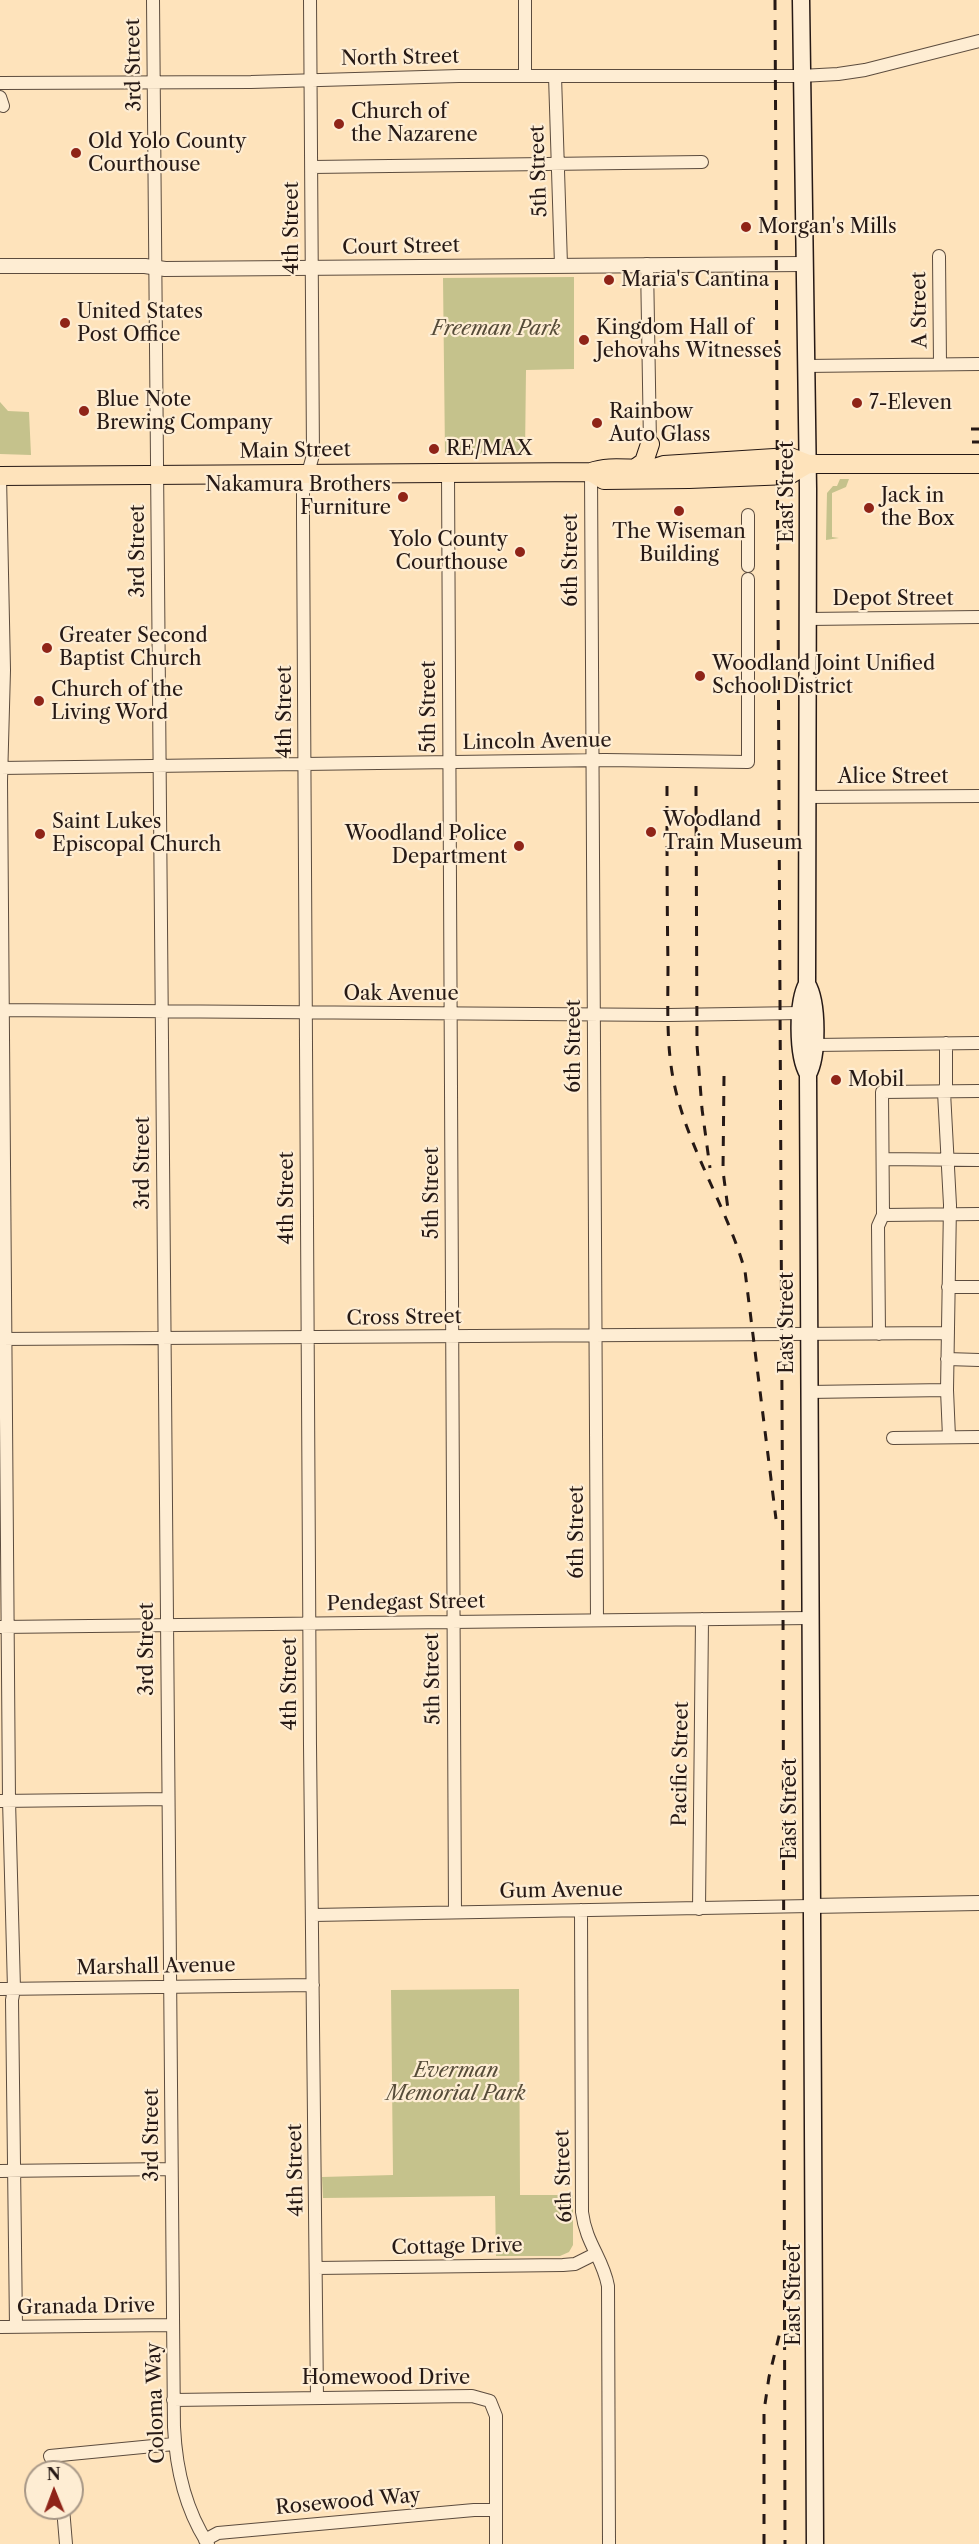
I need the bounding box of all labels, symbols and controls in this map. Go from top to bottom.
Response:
street label: 3rd Street [121,18,147,112]
street label: North Street [341,45,459,71]
place label: Church of the Nazarene [351,100,478,147]
marker: Church of the Nazarene [332,117,346,131]
street label: 5th Street [525,124,553,218]
place label: Old Yolo County Courthouse [88,130,246,177]
marker: Old Yolo County Courthouse [69,146,83,160]
street label: 4th Street [280,181,304,275]
place label: Morgan's Mills [758,215,897,239]
marker: Morgan's Mills [739,220,753,234]
street label: Court Street [342,234,460,260]
place label: Maria's Cantina [621,268,769,292]
street label: A Street [907,271,933,349]
marker: Maria's Cantina [602,273,616,287]
place label: United States Post Office [77,300,203,347]
marker: United States Post Office [58,316,72,330]
place label: Kingdom Hall of Jehovahs Witnesses [596,316,782,363]
park label: Freeman Park [432,317,560,341]
marker: Kingdom Hall of Jehovahs Witnesses [577,333,591,347]
place label: Blue Note Brewing Company [96,388,272,435]
place label: 7-Eleven [869,391,952,415]
marker: 7-Eleven [850,396,864,410]
place label: Rainbow Auto Glass [609,400,711,447]
marker: Blue Note Brewing Company [77,404,91,418]
marker: Rainbow Auto Glass [590,416,604,430]
place label: RE/MAX [446,437,532,461]
street label: Main Street [239,438,351,464]
street label: East Street [775,441,799,543]
marker: RE/MAX [427,442,441,456]
place label: Nakamura Brothers Furniture [205,473,391,520]
place label: Jack in the Box [881,484,954,531]
marker: Nakamura Brothers Furniture [396,490,410,504]
marker: Jack in the Box [862,501,876,515]
street label: 3rd Street [126,504,150,598]
marker: The Wiseman Building [672,504,686,518]
street label: 6th Street [559,513,583,607]
place label: The Wiseman Building [612,520,746,567]
place label: Yolo County Courthouse [390,528,508,575]
marker: Yolo County Courthouse [513,545,527,559]
street label: Depot Street [832,587,954,611]
place label: Greater Second Baptist Church [59,624,208,671]
marker: Greater Second Baptist Church [40,641,54,655]
place label: Woodland Joint Unified School District [712,652,935,699]
street label: 5th Street [417,661,441,753]
street label: 4th Street [273,665,297,759]
marker: Woodland Joint Unified School District [693,669,707,683]
place label: Church of the Living Word [51,678,183,725]
marker: Church of the Living Word [32,694,46,708]
street label: Lincoln Avenue [462,729,612,755]
street label: Alice Street [838,765,948,789]
place label: Woodland Train Museum [663,808,803,855]
place label: Saint Lukes Episcopal Church [52,810,221,857]
place label: Woodland Police Department [345,822,507,869]
marker: Woodland Train Museum [644,825,658,839]
marker: Saint Lukes Episcopal Church [33,827,47,841]
marker: Woodland Police Department [512,839,526,853]
street label: Oak Avenue [343,982,459,1006]
street label: 6th Street [562,999,586,1093]
place label: Mobil [848,1068,904,1092]
marker: Mobil [829,1073,843,1087]
street label: 3rd Street [131,1116,155,1210]
street label: 5th Street [420,1147,444,1239]
street label: 4th Street [275,1151,299,1245]
street label: East Street [775,1272,799,1374]
street label: Cross Street [346,1305,462,1331]
street label: 6th Street [565,1485,589,1579]
street label: Pendegast Street [327,1590,485,1616]
street label: 3rd Street [135,1602,159,1696]
street label: 5th Street [420,1633,446,1725]
street label: 4th Street [278,1637,302,1731]
street label: Pacific Street [668,1701,694,1827]
street label: East Street [778,1758,802,1860]
street label: Gum Avenue [499,1878,623,1904]
street label: Marshall Avenue [76,1954,236,1980]
park label: Everman Memorial Park [386,2059,526,2106]
street label: 3rd Street [140,2088,164,2182]
street label: 4th Street [283,2123,309,2217]
street label: 6th Street [550,2129,578,2223]
street label: Cottage Drive [391,2234,523,2260]
street label: East Street [782,2244,806,2346]
street label: Granada Drive [17,2294,155,2320]
street label: Coloma Way [142,2342,170,2464]
street label: Homewood Drive [302,2366,470,2390]
north arrow [24,2460,84,2520]
text: N [47,2464,61,2484]
street label: Rosewood Way [274,2484,422,2520]

